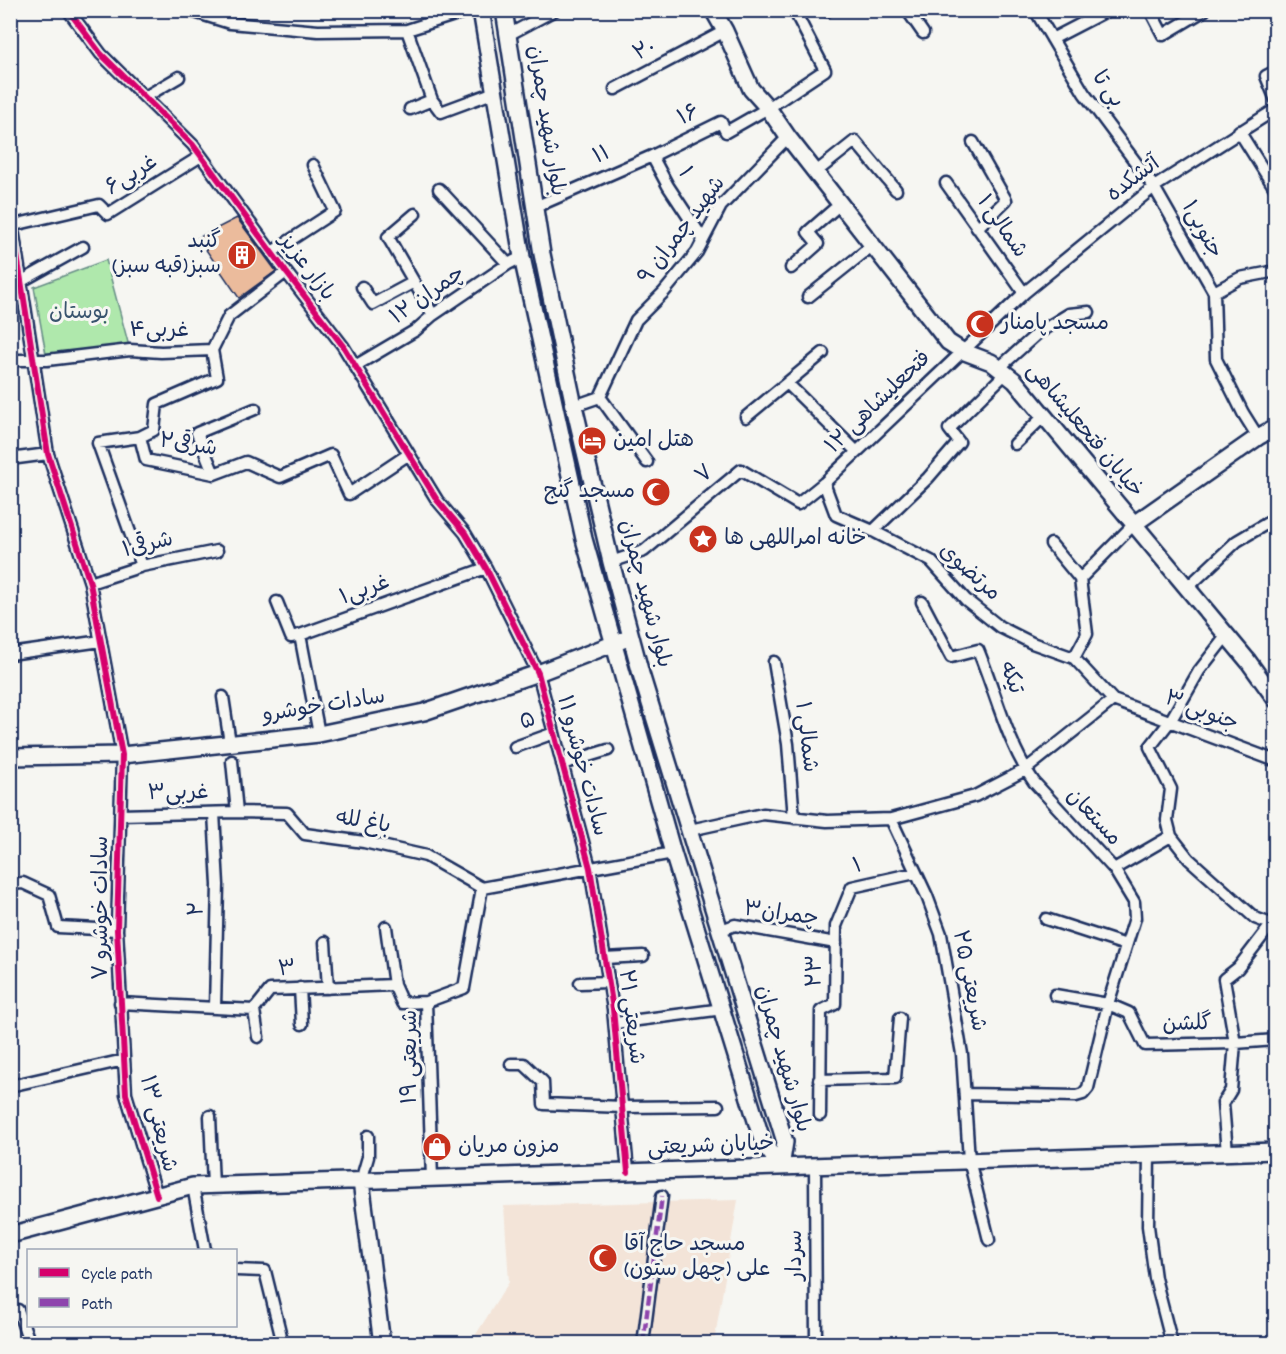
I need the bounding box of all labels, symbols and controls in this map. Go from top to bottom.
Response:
street label: ۲۰ [628,32,662,70]
street label: بلوار شهید چمران [518,43,572,199]
street label: بی تا [1083,65,1131,115]
street label: ۱۶ [673,97,705,135]
street label: ۱۱ [588,139,616,173]
street label: غربی۶ [100,148,164,204]
street label: آتشکده [1101,149,1169,210]
street label: ۱ [669,162,699,184]
street label: شهید چمران ۹ [632,170,734,292]
street label: ۱ شمالی [968,189,1034,265]
street label: جنوبی۱ [1172,195,1230,265]
street label: بازار عزیز [269,226,342,308]
place label: گنبد سبز(قبه سبز) [112,227,221,283]
building icon: گنبد سبز(قبه سبز) [226,239,258,271]
street label: چمران ۱۲ [384,259,472,333]
park label: بوستان [49,298,109,329]
mosque icon: مسجد پامنار [964,308,996,340]
place label: مسجد پامنار [999,309,1109,340]
street label: غربی۴ [129,316,189,347]
street label: فتحعلیشاهی ۱۲ [819,344,939,462]
street label: خیابان فتحعلیشاهی [1018,357,1150,505]
street label: شرقی۲ [157,425,219,466]
hotel icon: هتل امین [576,425,608,457]
place label: هتل امین [613,426,694,457]
street label: ۷ [689,458,721,492]
mosque icon: مسجد گنج [640,476,672,508]
place label: مسجد گنج [544,477,635,508]
street label: بلوار شهید چمران [609,517,679,671]
place icon: خانه امراللهی ها [687,523,719,555]
street label: شرقی۱ [119,524,177,567]
place label: خانه امراللهی ها [724,524,867,555]
street label: مرتضوی [931,537,1007,609]
street label: غربی۱ [336,568,394,614]
street label: تیکه [990,657,1030,699]
street label: سادات خوشرو [258,682,388,732]
street label: ۳ جنوبی [1160,684,1242,740]
street label: سادات خوشرو ۱۱ [547,692,615,840]
street label: شمالی ۱ [785,700,825,774]
street label: ۵ [515,705,541,739]
street label: غربی۳ [147,778,209,810]
street label: مستعان [1058,782,1128,854]
street label: باغ لله [333,803,393,843]
street label: سادات خوشرو ۷ [87,836,118,980]
street label: ۱ [849,851,867,883]
street label: چمران۳ [742,894,820,936]
street label: ۲ [182,901,214,917]
street label: شریعتی ۲۵ [943,928,993,1034]
street label: ۳ [277,954,297,986]
street label: ۲۳ [800,954,832,988]
street label: شریعتی ۲۱ [609,968,651,1066]
street label: بلوار شهید چمران [746,982,818,1136]
street label: گلشن [1162,1009,1212,1041]
street label: شریعتی ۱۹ [396,1010,427,1104]
street label: شریعتی ۱۳ [130,1072,184,1176]
street label: خیابان شریعتی [647,1129,775,1165]
shop icon: مزون مریان [421,1131,453,1163]
place label: مزون مریان [458,1132,559,1163]
place label: مسجد حاج آقا علی (چهل ستون) [624,1230,770,1286]
street label: سردار [781,1230,812,1282]
mosque icon: مسجد حاج آقا علی (چهل ستون) [587,1242,619,1274]
legend [27,1249,237,1327]
text: Cycle path [81,1263,152,1288]
text: Path [81,1293,113,1318]

